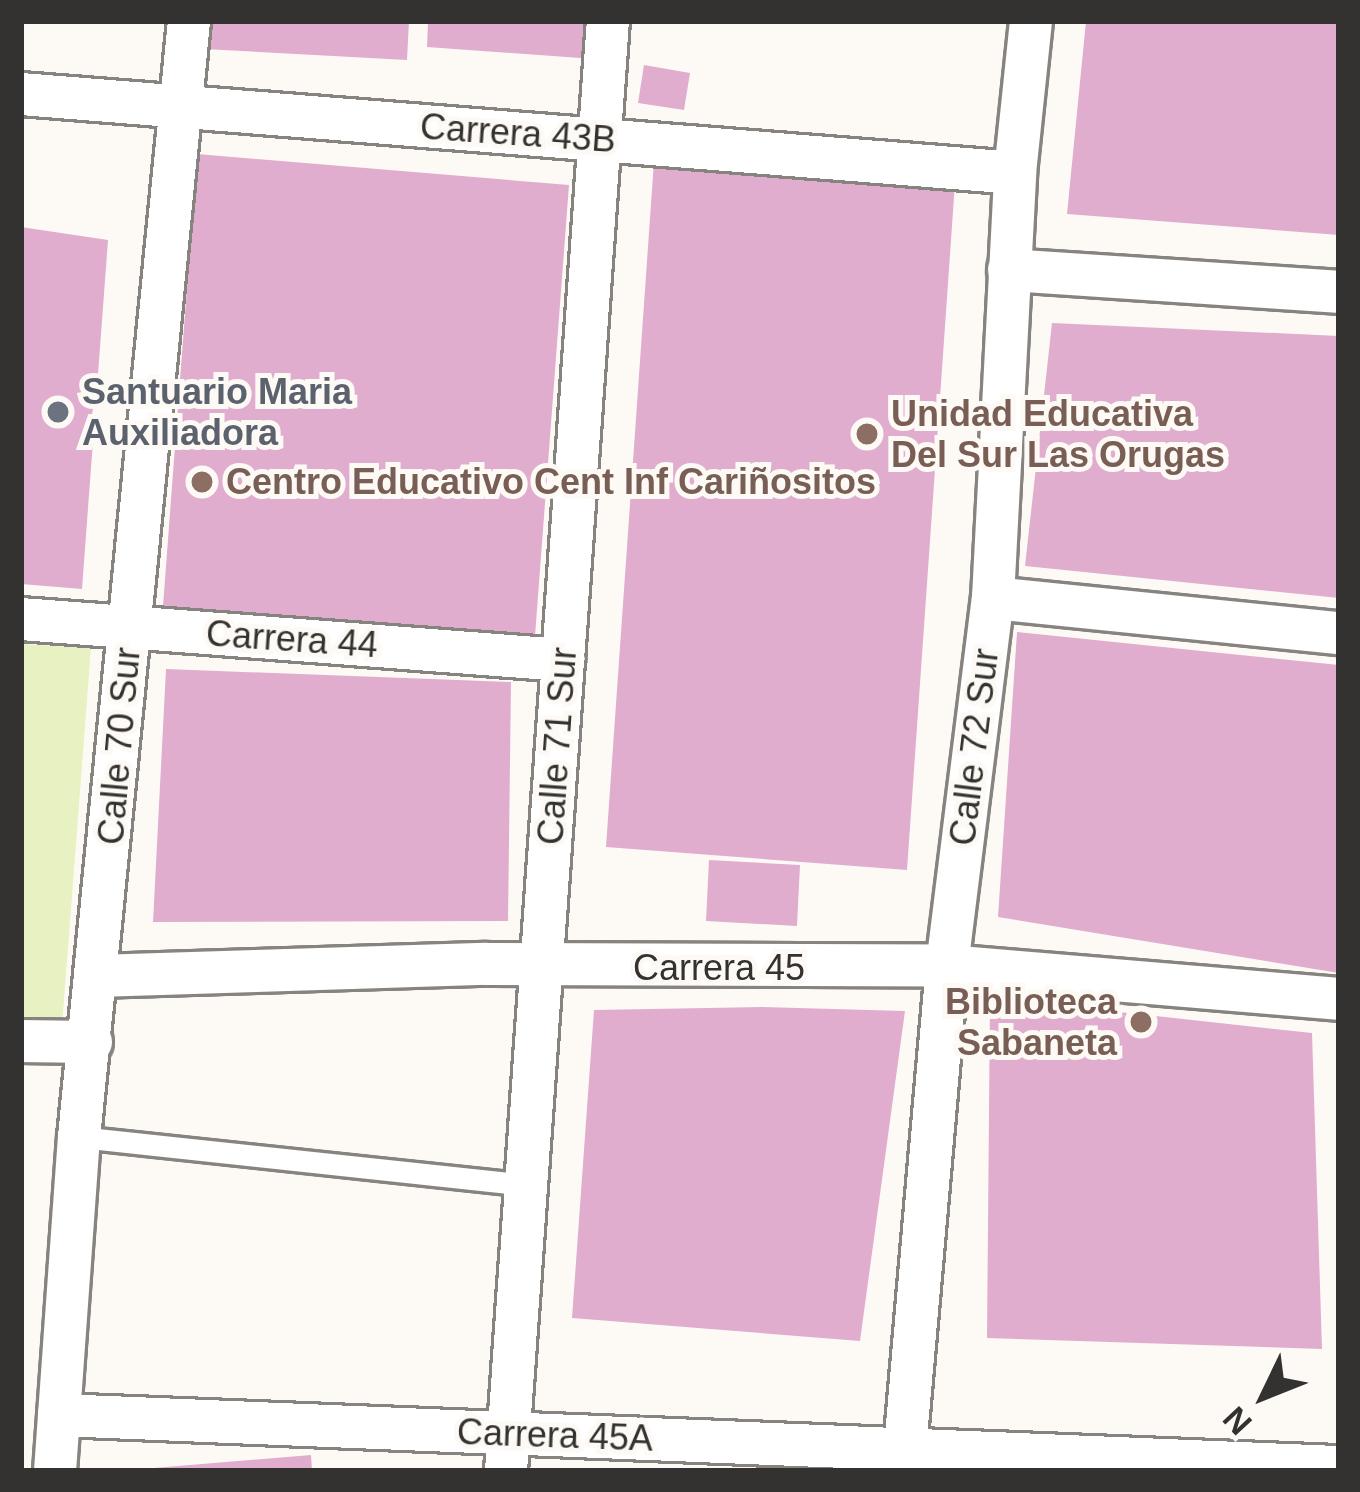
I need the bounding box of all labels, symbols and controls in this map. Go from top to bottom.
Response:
street label: Carrera 43B [419,105,617,161]
place label: Santuario Maria Auxiliadora [82,369,352,454]
place label: Unidad Educativa Del Sur Las Orugas [891,391,1225,476]
marker: Santuario Maria Auxiliadora [45,399,71,425]
marker: Unidad Educativa Del Sur Las Orugas [854,421,880,447]
place label: Centro Educativo Cent Inf Cariñositos [226,460,876,504]
marker: Centro Educativo Cent Inf Cariñositos [189,469,215,495]
street label: Carrera 44 [205,611,379,667]
street label: Calle 70 Sur [89,645,149,847]
street label: Calle 71 Sur [529,646,585,846]
street label: Calle 72 Sur [940,646,1008,848]
street label: Carrera 45 [633,946,805,990]
place label: Biblioteca Sabaneta [945,979,1117,1064]
marker: Biblioteca Sabaneta [1128,1009,1154,1035]
north arrow [1204,1336,1324,1456]
text: N [1216,1400,1259,1442]
street label: Carrera 45A [456,1410,654,1460]

